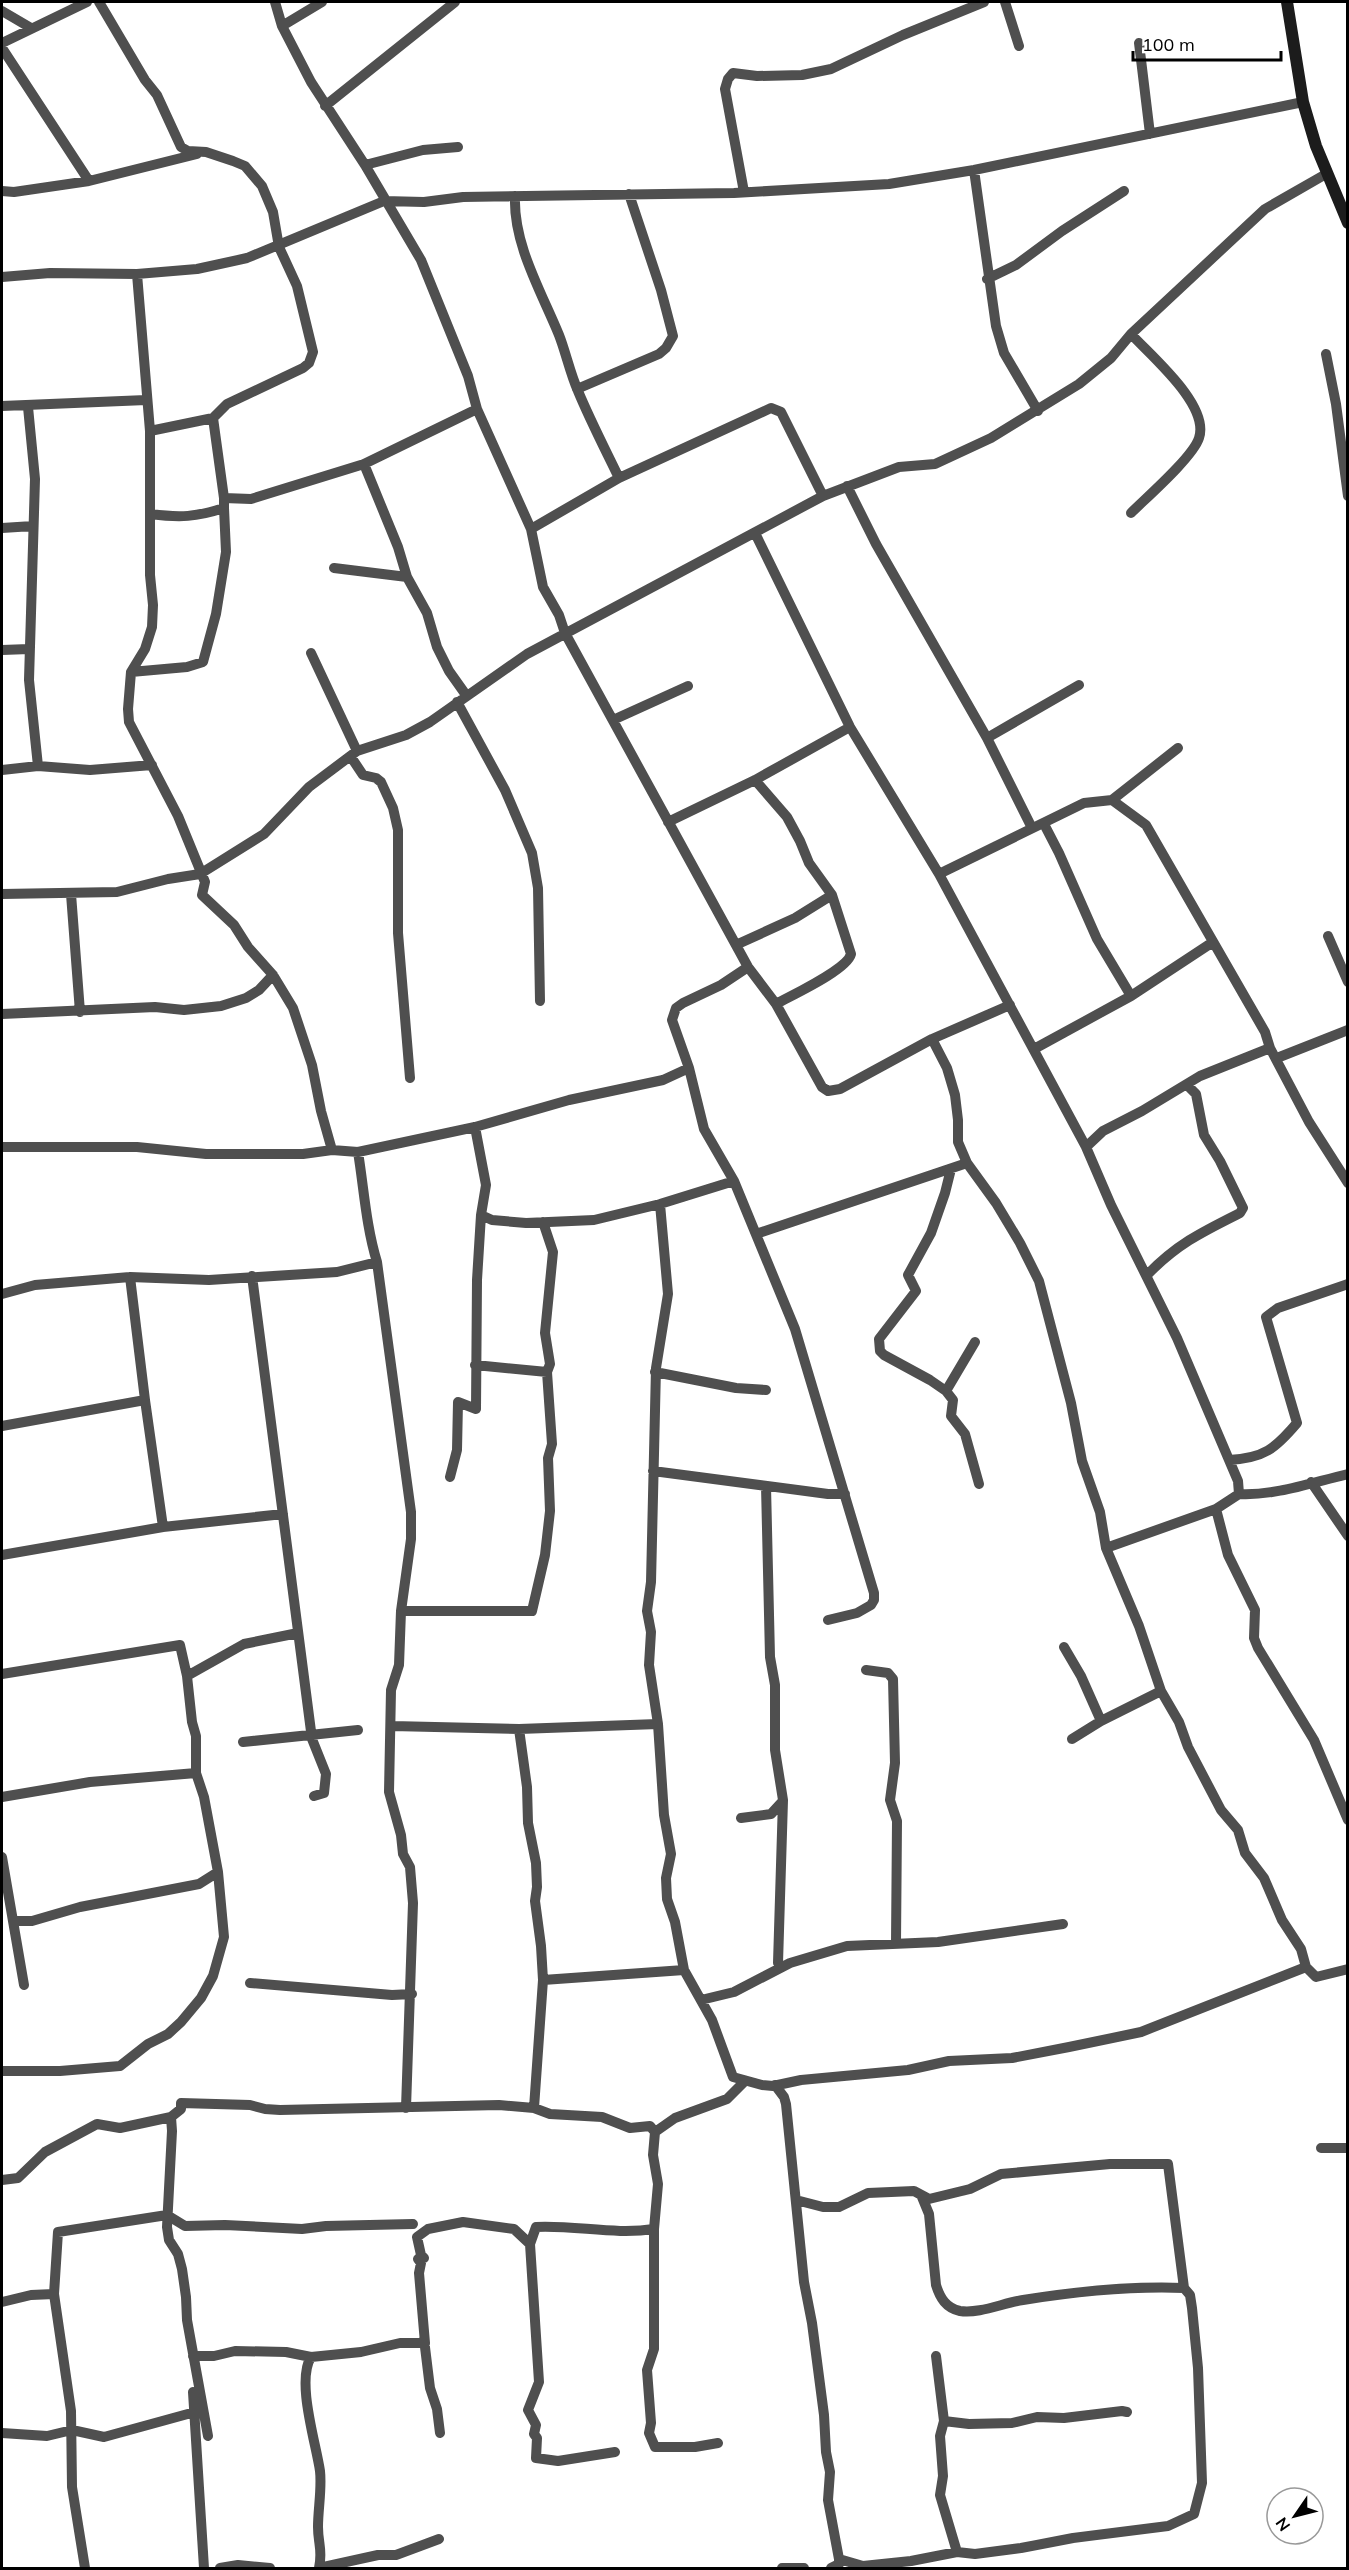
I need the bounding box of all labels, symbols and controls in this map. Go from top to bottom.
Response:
scale bar [1133,24,1282,62]
text: 100 m [1142,33,1195,56]
north arrow [1265,2486,1325,2546]
text: N [1271,2514,1294,2535]

